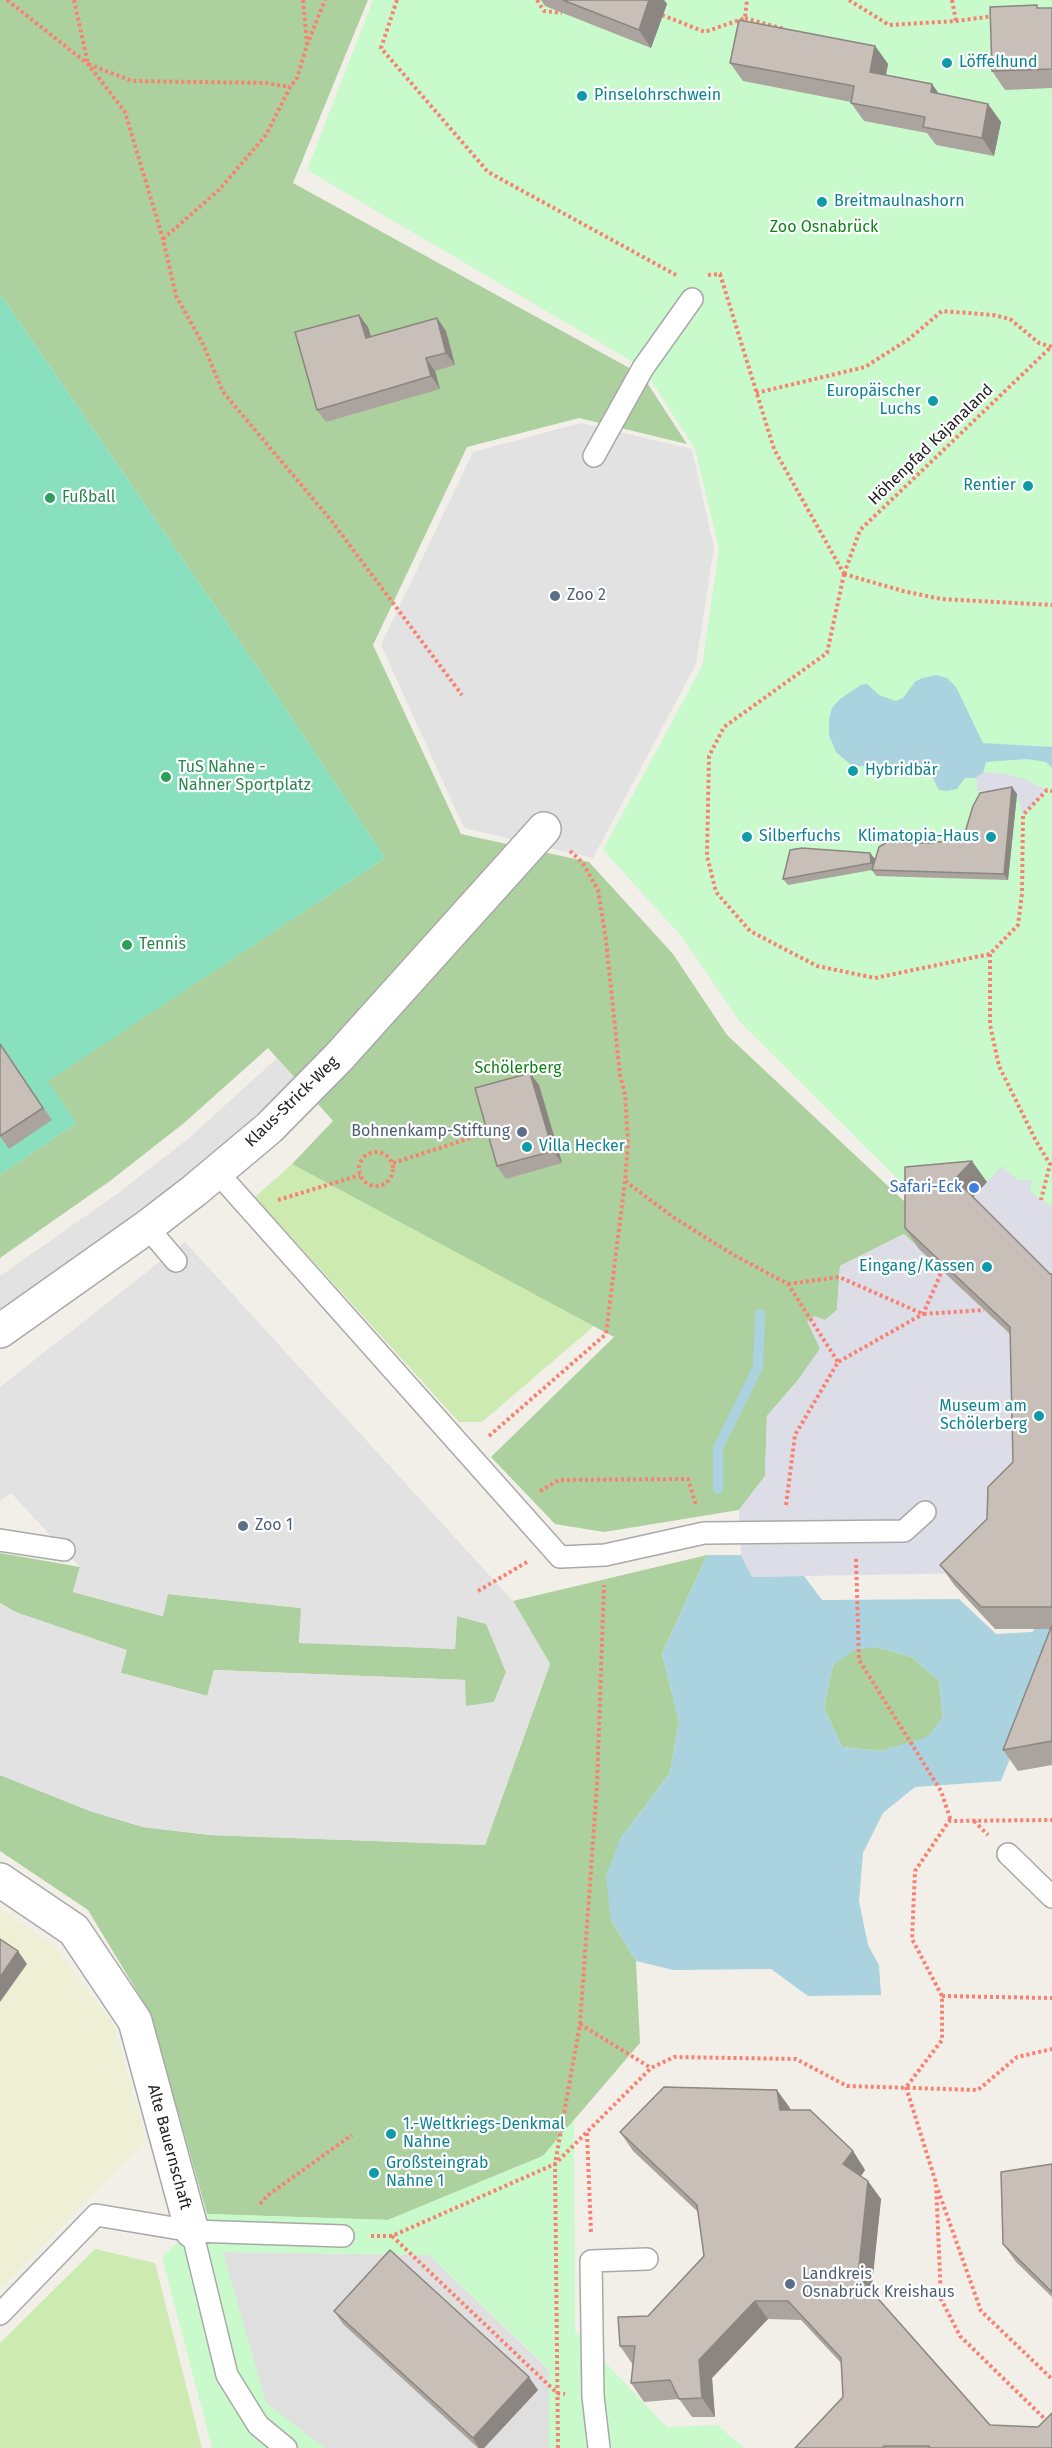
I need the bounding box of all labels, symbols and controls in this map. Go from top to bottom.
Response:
place label: Löffelhund [959,53,1038,73]
marker: Löffelhund [940,56,954,70]
place label: Pinselohrschwein [594,86,721,106]
marker: Pinselohrschwein [575,89,589,103]
place label: Breitmaulnashorn [834,192,965,212]
marker: Breitmaulnashorn [815,195,829,209]
park label: Zoo Osnabrück [770,218,878,238]
street label: Höhenpfad Kajanaland [865,380,997,510]
place label: Europäischer Luchs [826,382,921,420]
marker: Europäischer Luchs [926,394,940,408]
place label: Rentier [963,476,1016,496]
marker: Rentier [1021,479,1035,493]
place label: Fußball [62,488,115,508]
marker: Fußball [43,491,57,505]
place label: Zoo 2 [567,586,606,606]
marker: Zoo 2 [548,589,562,603]
place label: TuS Nahne - Nahner Sportplatz [178,758,311,796]
place label: Hybridbär [865,761,938,781]
marker: Hybridbär [846,764,860,778]
marker: TuS Nahne - Nahner Sportplatz [159,770,173,784]
place label: Silberfuchs [759,827,840,847]
place label: Klimatopia-Haus [858,827,979,847]
marker: Silberfuchs [740,830,754,844]
marker: Klimatopia-Haus [984,830,998,844]
place label: Tennis [139,935,186,955]
marker: Tennis [120,938,134,952]
street label: Klaus-Strick-Weg [241,1053,343,1151]
park label: Schölerberg [474,1059,562,1079]
place label: Bohnenkamp-Stiftung [351,1122,510,1142]
marker: Bohnenkamp-Stiftung [515,1125,529,1139]
place label: Villa Hecker [539,1137,625,1157]
marker: Villa Hecker [520,1140,534,1154]
place label: Safari-Eck [890,1178,962,1198]
marker: Safari-Eck [967,1181,981,1195]
place label: Eingang/Kassen [859,1257,975,1277]
marker: Eingang/Kassen [980,1260,994,1274]
place label: Museum am Schölerberg [939,1397,1027,1435]
marker: Museum am Schölerberg [1032,1409,1046,1423]
place label: Zoo 1 [255,1516,293,1536]
marker: Zoo 1 [236,1519,250,1533]
street label: Alte Bauernschaft [143,2082,195,2212]
place label: 1.-Weltkriegs-Denkmal Nahne [403,2115,565,2153]
marker: 1.-Weltkriegs-Denkmal Nahne [384,2127,398,2141]
place label: Großsteingrab Nahne 1 [386,2154,488,2192]
marker: Großsteingrab Nahne 1 [367,2166,381,2180]
place label: Landkreis Osnabrück Kreishaus [802,2265,954,2303]
marker: Landkreis Osnabrück Kreishaus [783,2277,797,2291]

